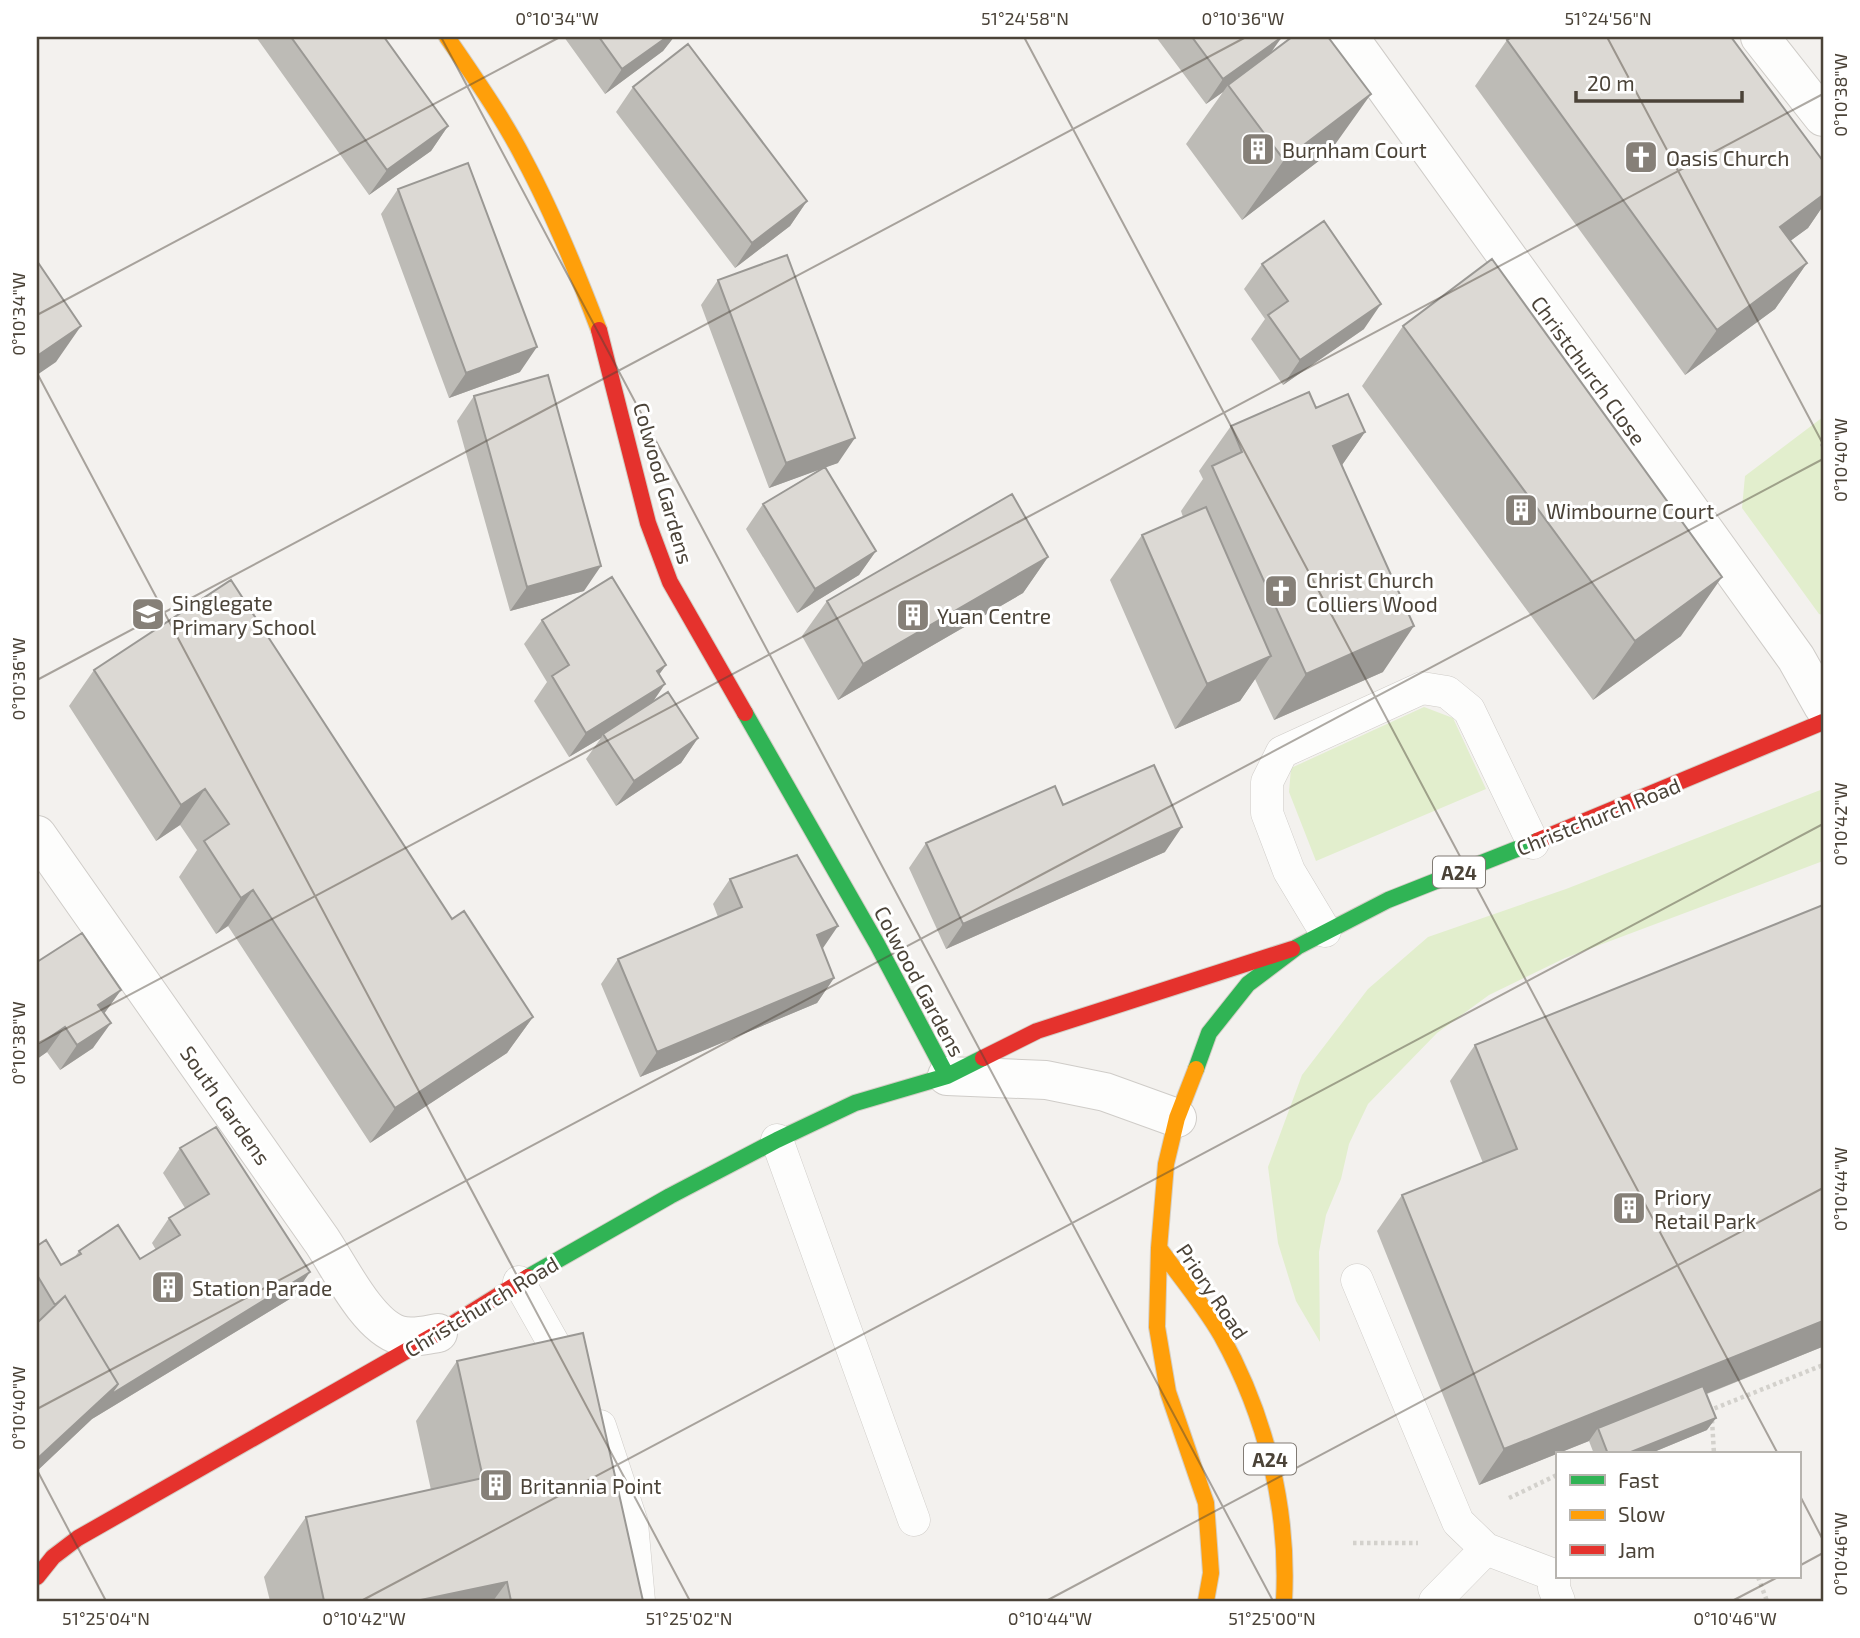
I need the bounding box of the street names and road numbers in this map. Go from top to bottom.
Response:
street label: Christchurch Close [1526,291,1652,449]
street label: Colwood Gardens [629,399,699,567]
street label: Christchurch Road [1512,772,1684,860]
road number: A24 [1433,856,1485,888]
street label: Colwood Gardens [870,902,970,1060]
street label: South Gardens [176,1041,276,1169]
street label: Priory Road [1172,1238,1254,1344]
street label: Christchurch Road [400,1250,562,1362]
road number: A24 [1244,1443,1296,1474]

